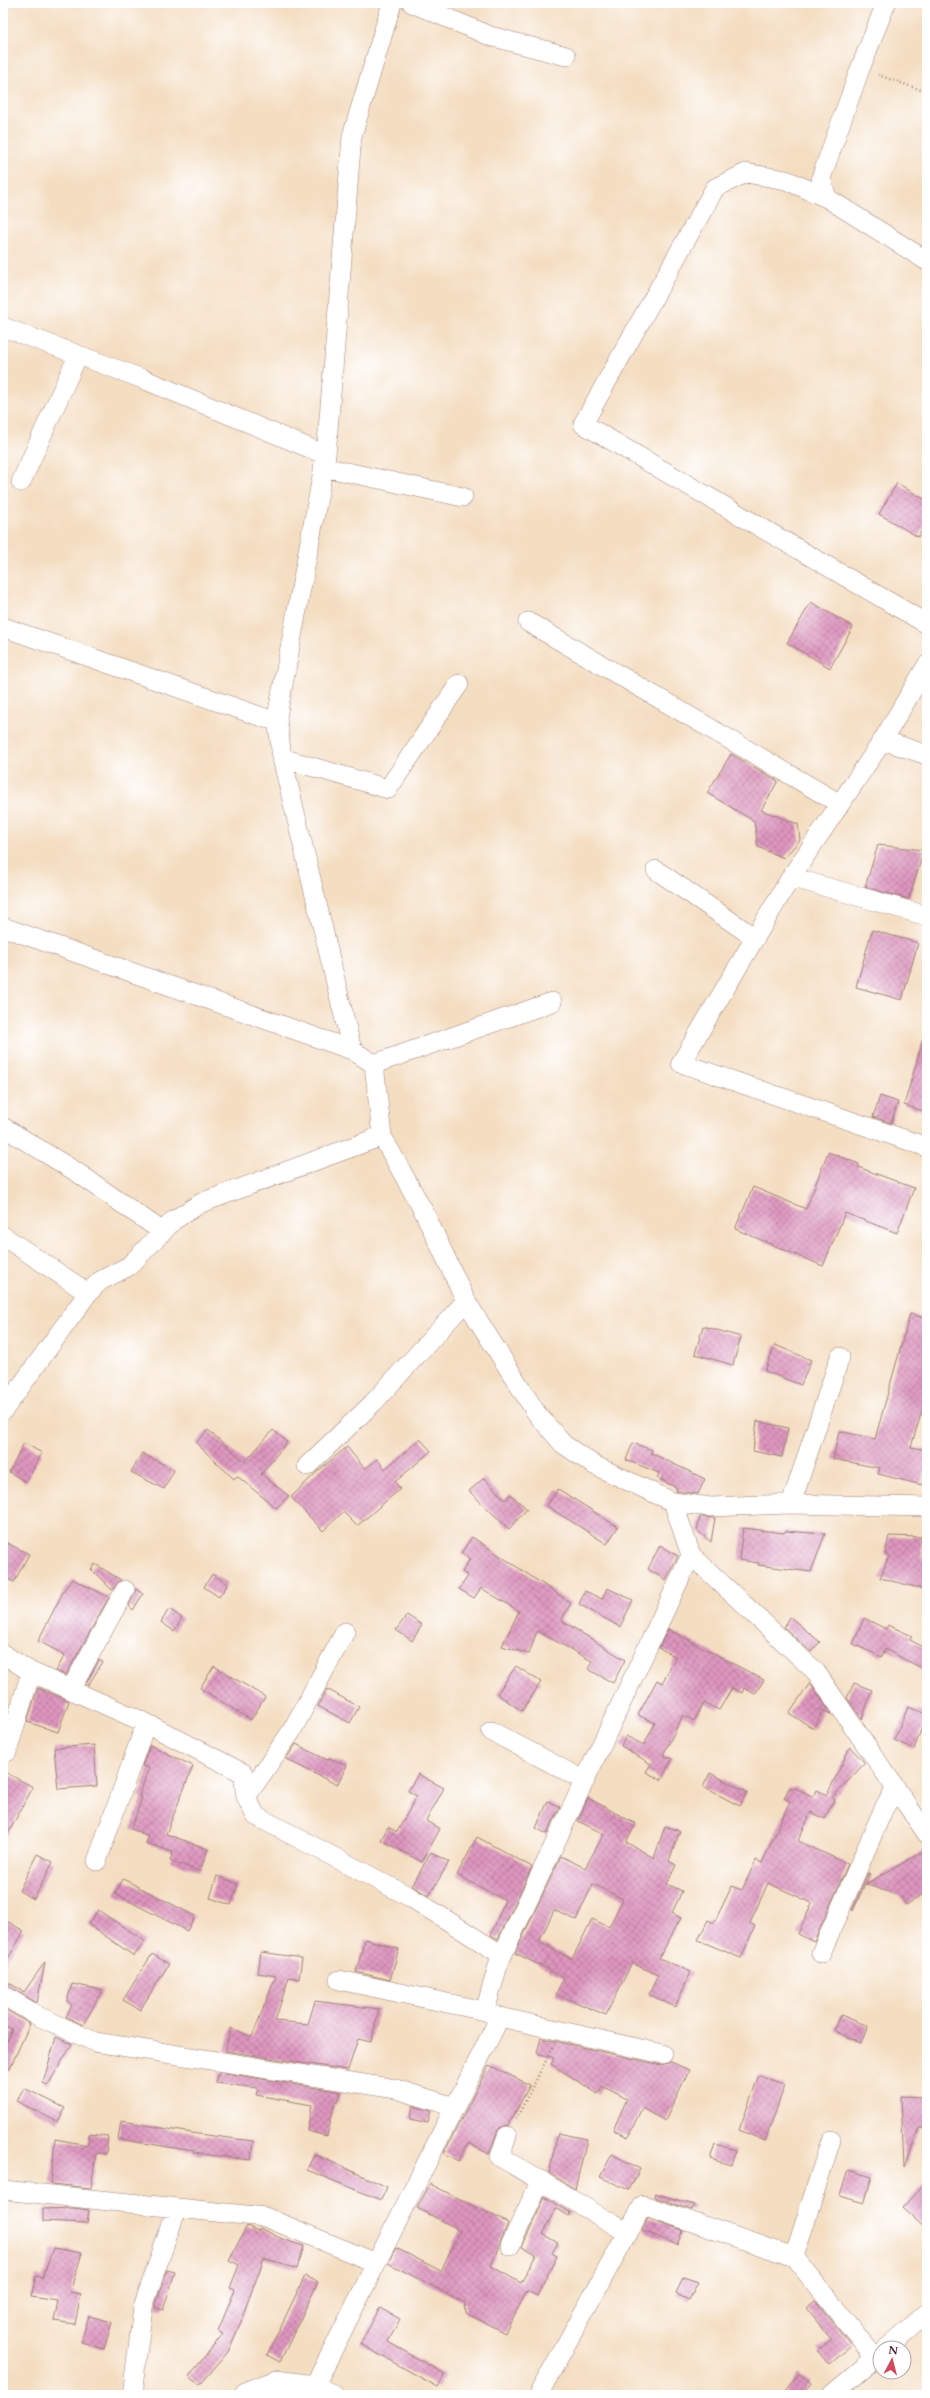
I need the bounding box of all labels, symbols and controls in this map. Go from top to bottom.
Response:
north arrow [872,2340,912,2380]
text: N [888,2343,899,2359]

